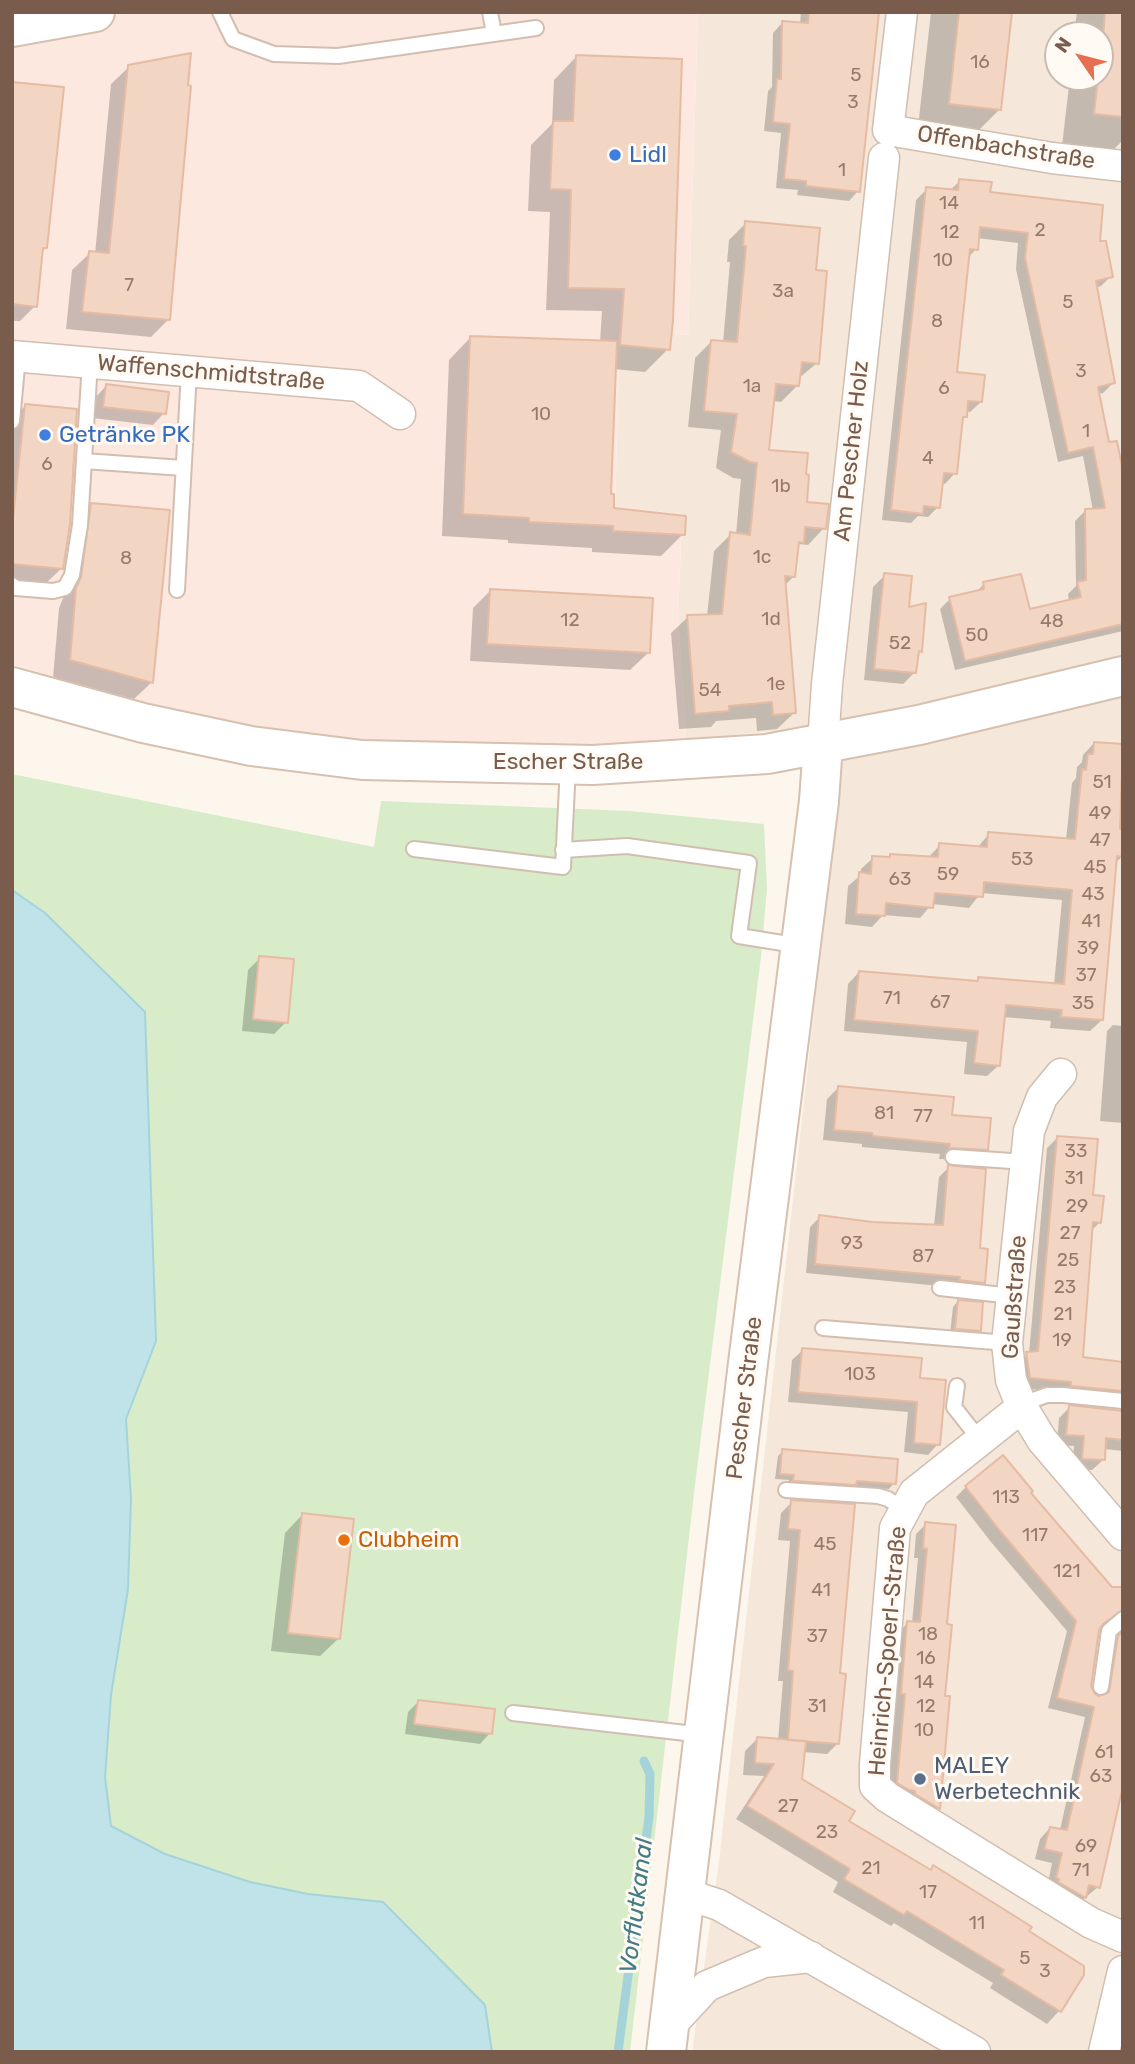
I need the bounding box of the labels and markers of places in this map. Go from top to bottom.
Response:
place label: Lidl [629,141,667,169]
marker: Lidl [607,147,623,163]
place label: Getränke PK [59,421,190,449]
marker: Getränke PK [37,427,53,443]
place label: Clubheim [358,1526,459,1554]
marker: Clubheim [336,1532,352,1548]
place label: MALEY Werbetechnik [934,1752,1080,1806]
marker: MALEY Werbetechnik [912,1771,928,1787]

